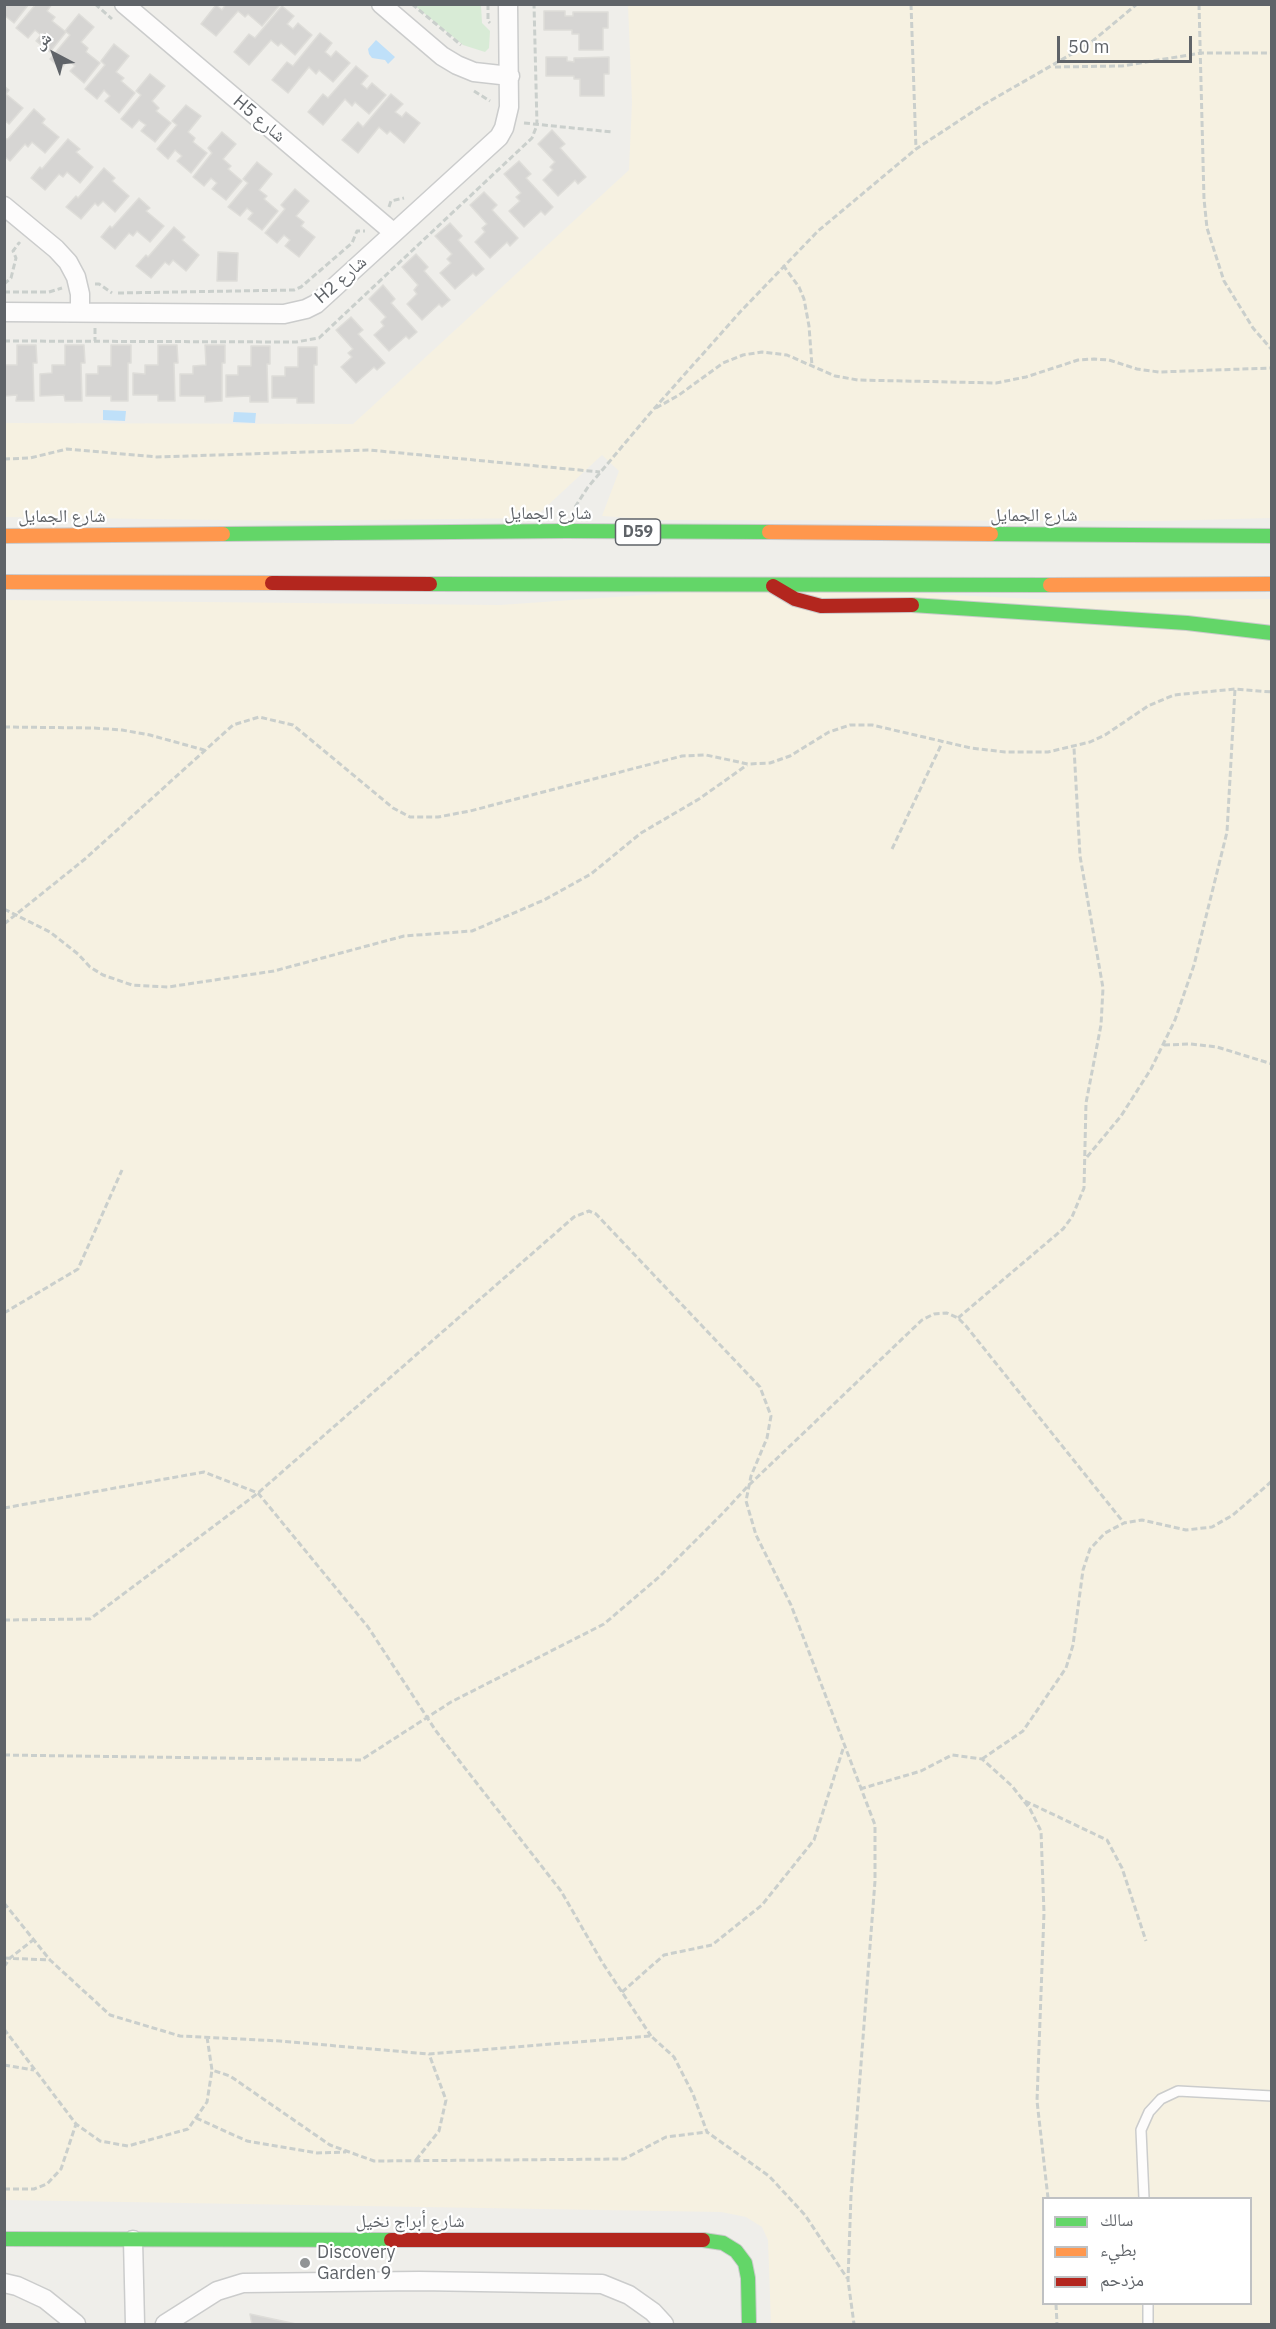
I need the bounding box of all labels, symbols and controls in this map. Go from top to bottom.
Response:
north arrow [24,24,84,84]
scale bar [1060,24,1195,62]
text: ش [29,27,55,54]
text: 50 m [1068,35,1110,58]
street label: H5 شارع [228,91,290,147]
street label: H2 شارع [311,252,371,308]
street label: شارع الجمايل [504,503,592,525]
street label: شارع الجمايل [990,505,1078,527]
street label: شارع الجمايل [18,506,106,528]
road number: D59 [616,519,660,545]
legend [1042,2197,1252,2305]
text: سالك [1100,2208,1133,2231]
street label: شارع أبراج نخيل [355,2211,465,2233]
text: بطيء [1100,2238,1137,2261]
place label: Discovery Garden 9 [317,2242,396,2284]
marker: Discovery Garden 9 [298,2256,312,2270]
text: مزدحم [1100,2268,1144,2291]

